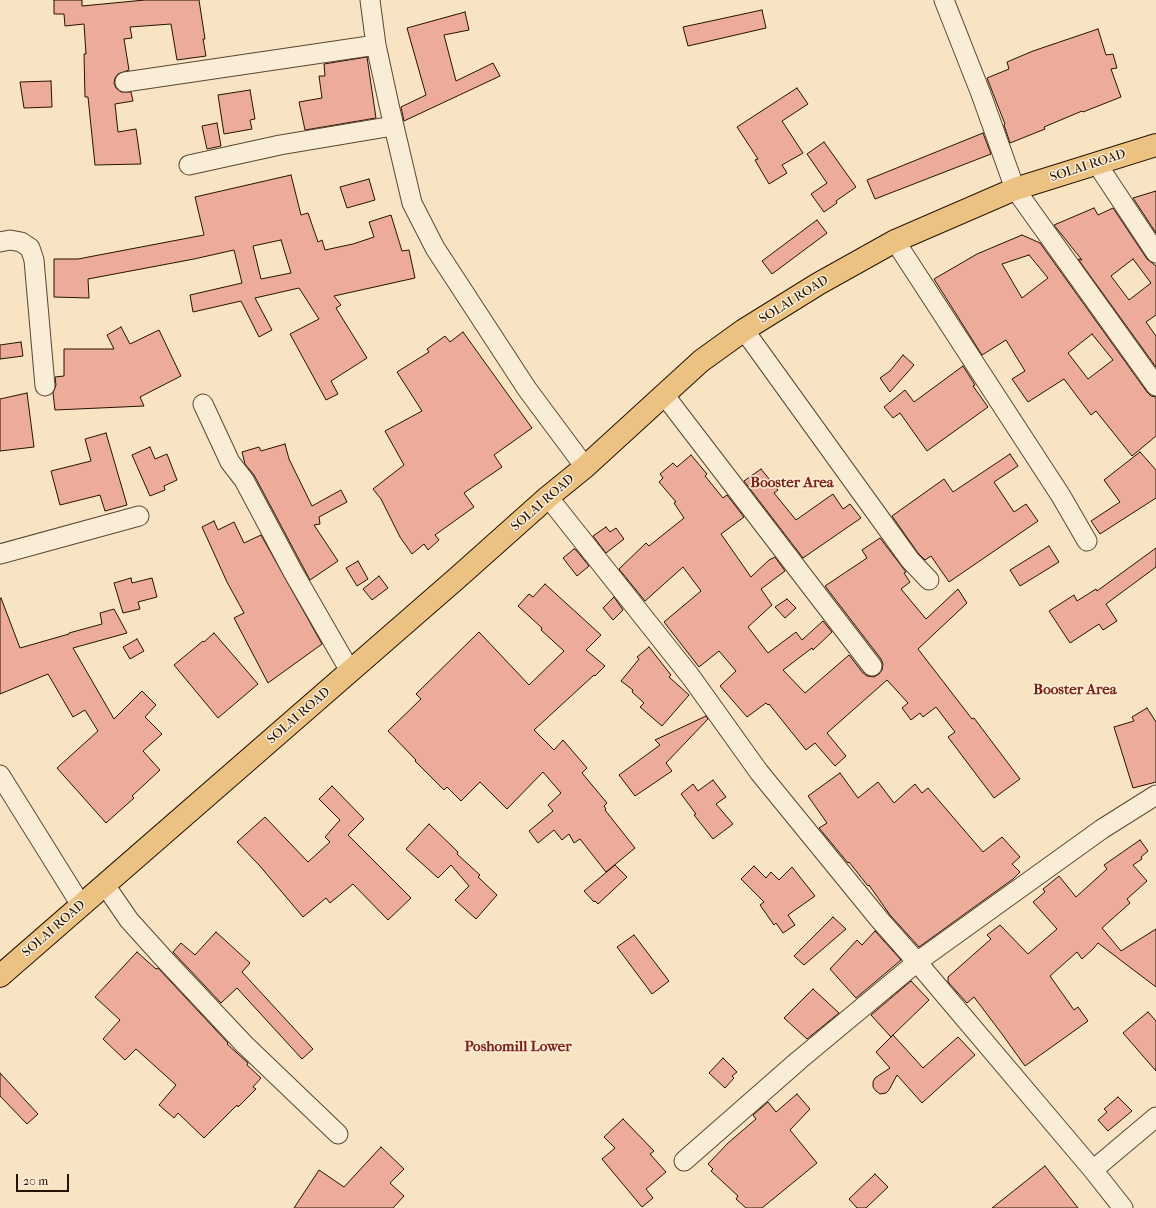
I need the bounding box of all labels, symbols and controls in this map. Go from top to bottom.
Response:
street label: SOLAI ROAD [1048,146,1128,186]
street label: SOLAI ROAD [757,273,831,327]
street label: SOLAI ROAD [508,471,578,535]
district label: Booster Area [750,474,834,492]
district label: Booster Area [1033,681,1117,699]
street label: SOLAI ROAD [264,684,334,748]
street label: SOLAI ROAD [19,897,89,961]
district label: Poshomill Lower [464,1038,572,1056]
scale bar [18,1166,71,1192]
text: 20 m [23,1174,48,1188]

